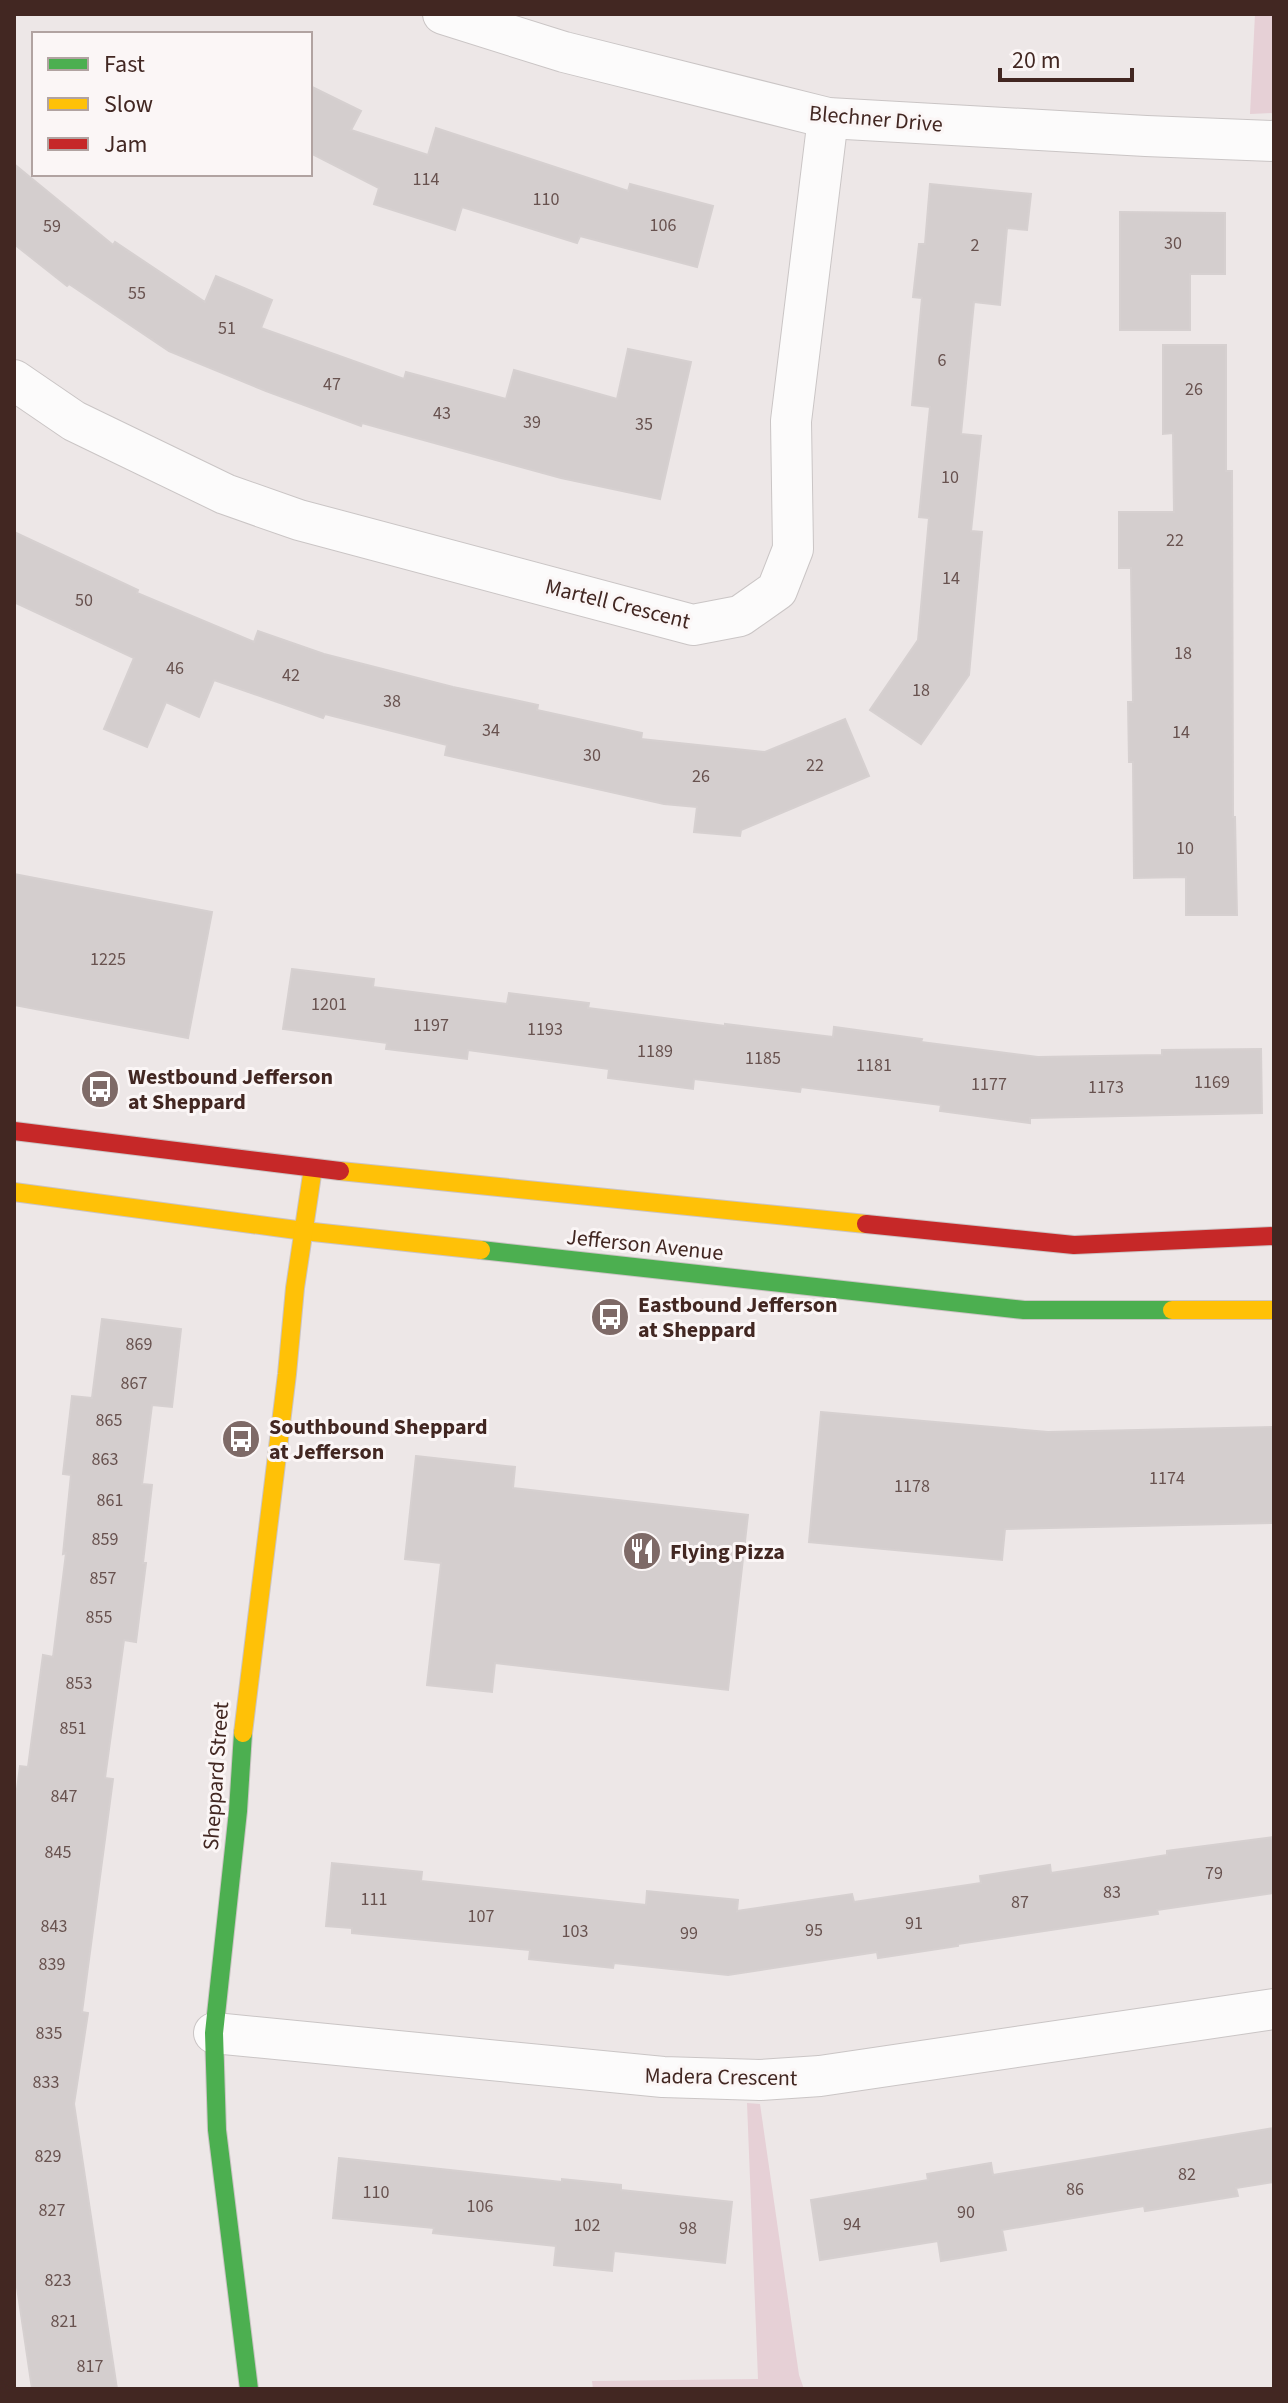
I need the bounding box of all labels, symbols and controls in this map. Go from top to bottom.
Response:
legend [32,32,312,176]
scale bar [1000,32,1132,82]
text: 20 m [1012,43,1061,78]
text: Fast [104,47,145,82]
text: Slow [104,87,153,122]
street label: Blechner Drive [808,97,944,141]
text: Jam [104,127,148,162]
house number: 114 [413,167,439,192]
house number: 110 [533,187,559,212]
house number: 106 [650,213,676,238]
house number: 59 [43,214,61,239]
house number: 30 [1164,231,1182,256]
house number: 2 [971,233,980,258]
house number: 55 [128,281,146,306]
house number: 51 [218,316,236,341]
house number: 6 [938,348,947,373]
house number: 47 [323,372,341,397]
house number: 26 [1185,377,1203,402]
house number: 43 [433,401,451,426]
house number: 39 [523,410,541,435]
house number: 35 [635,412,653,437]
house number: 10 [941,465,959,490]
house number: 22 [1166,528,1184,553]
house number: 14 [942,566,960,591]
street label: Martell Crescent [542,570,694,638]
house number: 50 [75,588,93,613]
house number: 18 [1174,641,1192,666]
house number: 46 [166,656,184,681]
house number: 42 [282,663,300,688]
house number: 18 [912,678,930,703]
house number: 38 [383,689,401,714]
house number: 34 [482,718,500,743]
house number: 14 [1172,720,1190,745]
house number: 30 [583,743,601,768]
house number: 22 [806,753,824,778]
house number: 26 [692,764,710,789]
house number: 10 [1176,836,1194,861]
house number: 1225 [90,947,126,972]
house number: 1201 [311,992,347,1017]
house number: 1197 [413,1013,449,1038]
house number: 1193 [527,1017,563,1042]
house number: 1189 [637,1039,673,1064]
house number: 1185 [745,1046,781,1071]
house number: 1181 [856,1053,892,1078]
place label: Westbound Jefferson at Sheppard [128,1061,333,1118]
bus stop icon: Westbound Jefferson at Sheppard [79,1068,121,1110]
house number: 1169 [1194,1070,1230,1095]
house number: 1177 [971,1072,1007,1097]
house number: 1173 [1088,1075,1124,1100]
street label: Jefferson Avenue [565,1221,725,1269]
place label: Eastbound Jefferson at Sheppard [638,1289,838,1346]
bus stop icon: Eastbound Jefferson at Sheppard [589,1296,631,1338]
house number: 869 [126,1332,152,1357]
house number: 867 [121,1371,147,1396]
house number: 865 [96,1408,122,1433]
place label: Southbound Sheppard at Jefferson [269,1411,488,1468]
bus stop icon: Southbound Sheppard at Jefferson [220,1418,262,1460]
house number: 863 [92,1447,118,1472]
house number: 1174 [1149,1466,1185,1491]
house number: 1178 [894,1474,930,1499]
house number: 861 [97,1488,123,1513]
house number: 859 [92,1527,118,1552]
restaurant icon: Flying Pizza [621,1530,663,1572]
place label: Flying Pizza [670,1536,785,1568]
house number: 857 [90,1566,116,1591]
house number: 855 [86,1605,112,1630]
house number: 853 [66,1671,92,1696]
street label: Sheppard Street [195,1700,237,1851]
house number: 851 [60,1716,86,1741]
house number: 847 [51,1784,77,1809]
house number: 845 [45,1840,71,1865]
house number: 79 [1205,1861,1223,1886]
house number: 83 [1103,1880,1121,1905]
house number: 111 [361,1887,387,1912]
house number: 87 [1011,1890,1029,1915]
house number: 107 [468,1904,494,1929]
house number: 91 [905,1911,923,1936]
house number: 843 [41,1914,67,1939]
house number: 95 [805,1918,823,1943]
house number: 103 [562,1919,588,1944]
house number: 99 [680,1921,698,1946]
house number: 839 [39,1952,65,1977]
house number: 835 [36,2021,62,2046]
street label: Madera Crescent [644,2060,798,2094]
house number: 833 [33,2070,59,2095]
house number: 829 [35,2144,61,2169]
house number: 82 [1178,2162,1196,2187]
house number: 86 [1066,2177,1084,2202]
house number: 110 [363,2180,389,2205]
house number: 106 [467,2194,493,2219]
house number: 827 [39,2198,65,2223]
house number: 90 [957,2200,975,2225]
house number: 94 [843,2212,861,2237]
house number: 102 [574,2213,600,2238]
house number: 98 [679,2216,697,2241]
house number: 823 [45,2268,71,2293]
house number: 821 [51,2309,77,2334]
house number: 817 [77,2354,103,2379]

